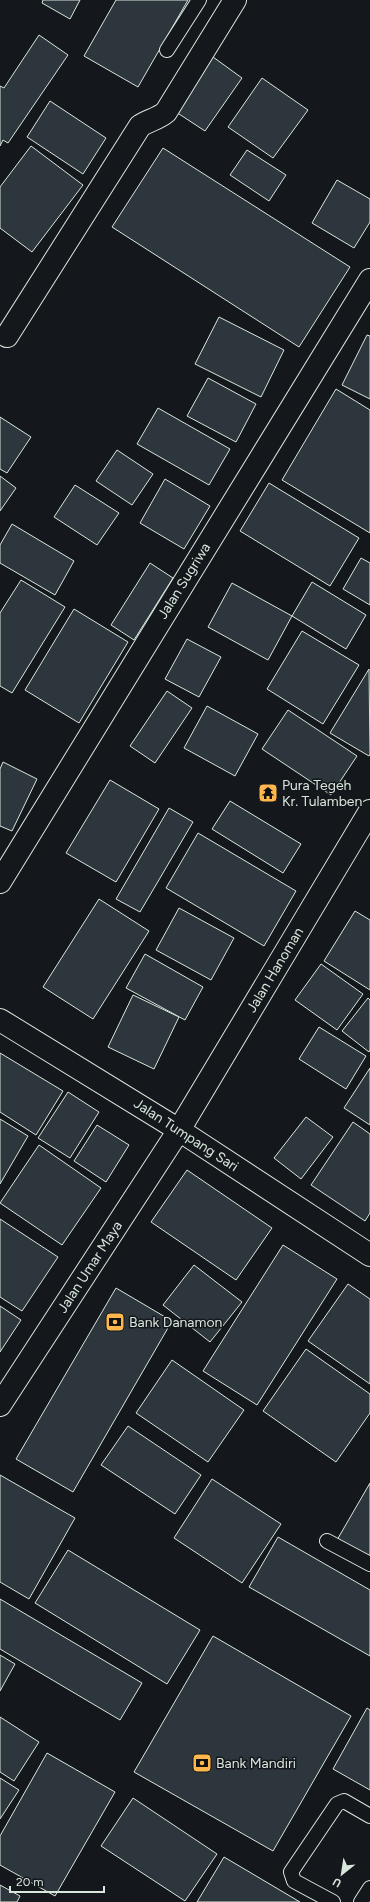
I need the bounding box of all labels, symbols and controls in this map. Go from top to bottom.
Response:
street label: Jalan Sugriwa [154,540,214,622]
place label: Pura Tegeh Kr. Tulamben [282,777,362,810]
temple icon: Pura Tegeh Kr. Tulamben [257,782,279,804]
street label: Jalan Hanoman [243,924,307,1016]
street label: Jalan Tumpang Sari [131,1095,241,1175]
street label: Jalan Umar Maya [54,1218,126,1316]
bank icon: Bank Danamon [104,1311,126,1333]
place label: Bank Danamon [129,1314,223,1331]
bank icon: Bank Mandiri [191,1752,213,1774]
place label: Bank Mandiri [216,1755,296,1772]
north arrow [322,1854,362,1894]
scale bar [10,1868,104,1894]
text: 20 m [16,1875,44,1889]
text: U [330,1875,344,1890]

